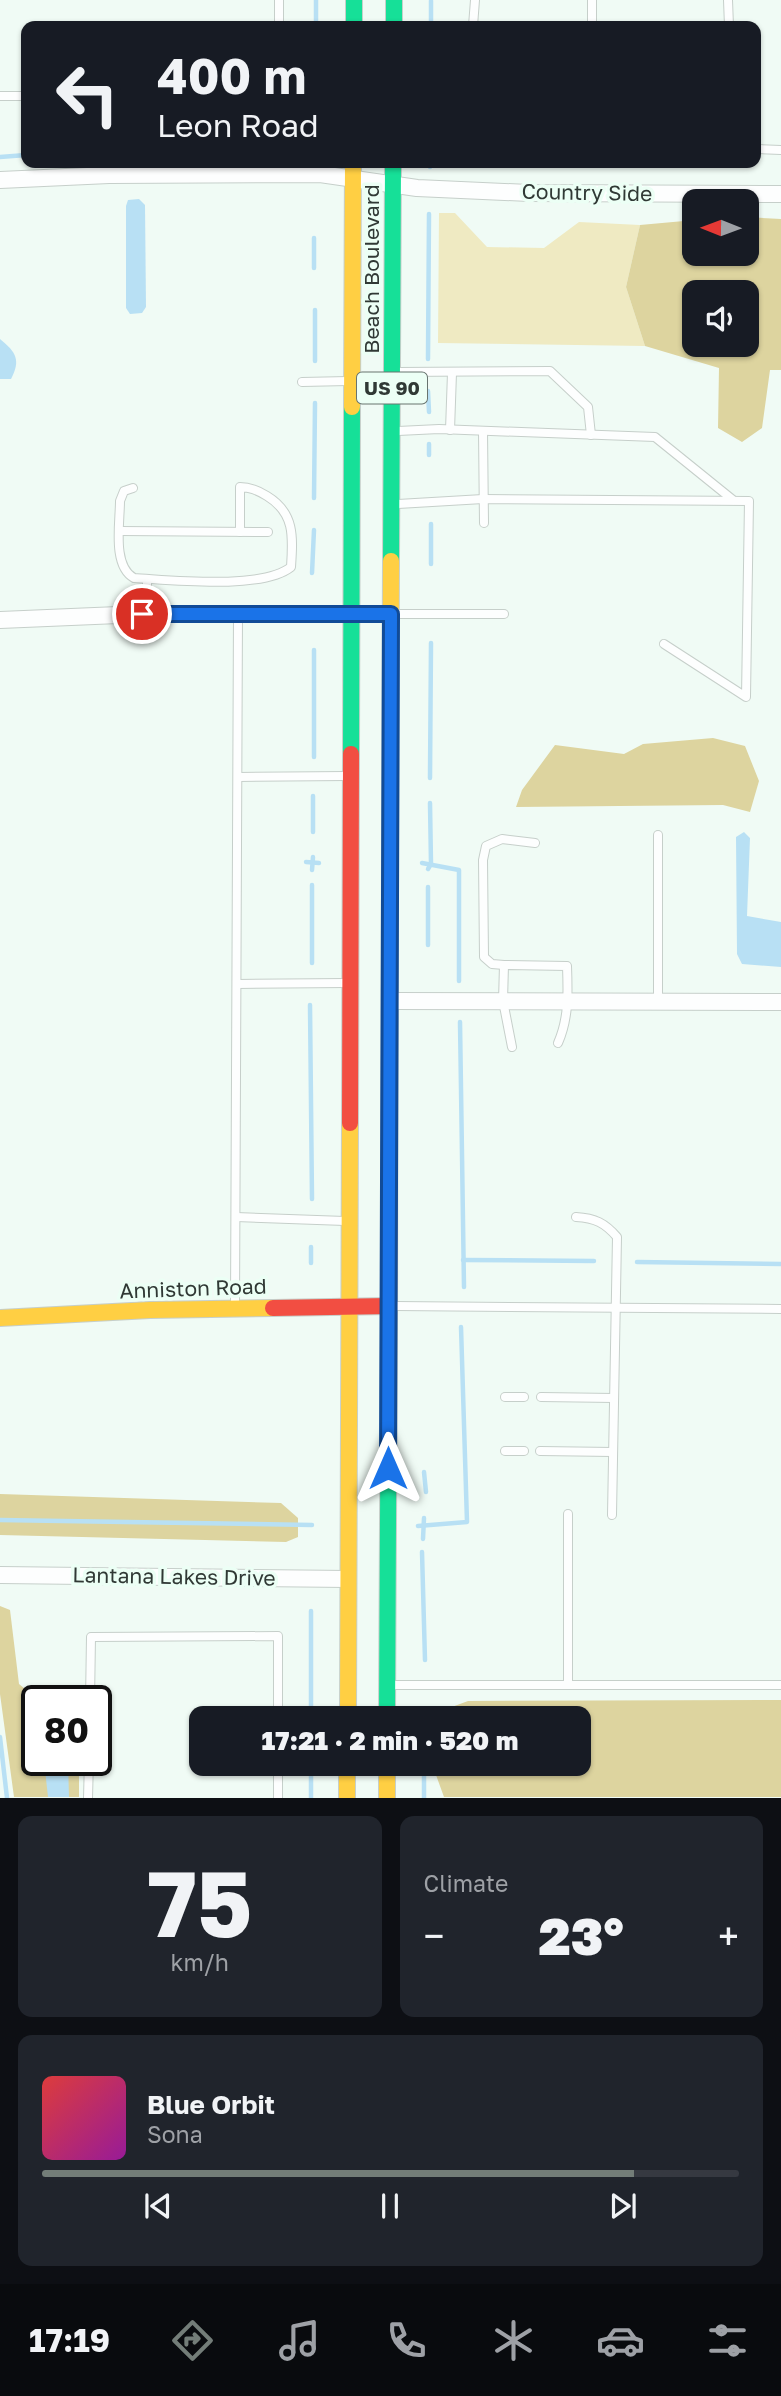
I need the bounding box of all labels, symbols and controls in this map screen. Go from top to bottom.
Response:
text: 400 m [157,46,306,105]
icon: left [42,49,133,140]
text: Leon Road [157,106,319,144]
street label: Country Side [521,178,653,206]
street label: Beach Boulevard [358,184,384,354]
north arrow [682,189,760,266]
map controls [682,189,759,357]
button: sound [682,280,759,357]
road number: US 90 [357,372,427,404]
pin [112,584,172,644]
icon: arrive [123,595,161,633]
street label: Anniston Road [119,1272,267,1304]
position arrow [351,1431,425,1505]
street label: Lantana Lakes Drive [72,1561,276,1591]
speed limit sign: 80 [21,1685,112,1776]
text: 17:21 · 2 min · 520 m [262,1725,518,1756]
text: 75 [147,1848,252,1957]
text: Climate [424,1869,508,1897]
text: 23° [539,1904,624,1966]
text: − [424,1913,444,1958]
text: + [718,1913,739,1958]
text: km/h [170,1948,229,1976]
text: Blue Orbit [147,2089,275,2120]
text: Sona [147,2120,203,2148]
icon: previous [139,2187,177,2225]
icon: pause [371,2187,409,2225]
icon: next [604,2187,642,2225]
icon: directions [168,2316,217,2365]
icon: music [275,2316,324,2365]
icon: phone [382,2316,431,2365]
icon: climate [489,2316,538,2365]
icon: car [596,2316,645,2365]
icon: filters [703,2316,752,2365]
text: 17:19 [29,2321,110,2359]

